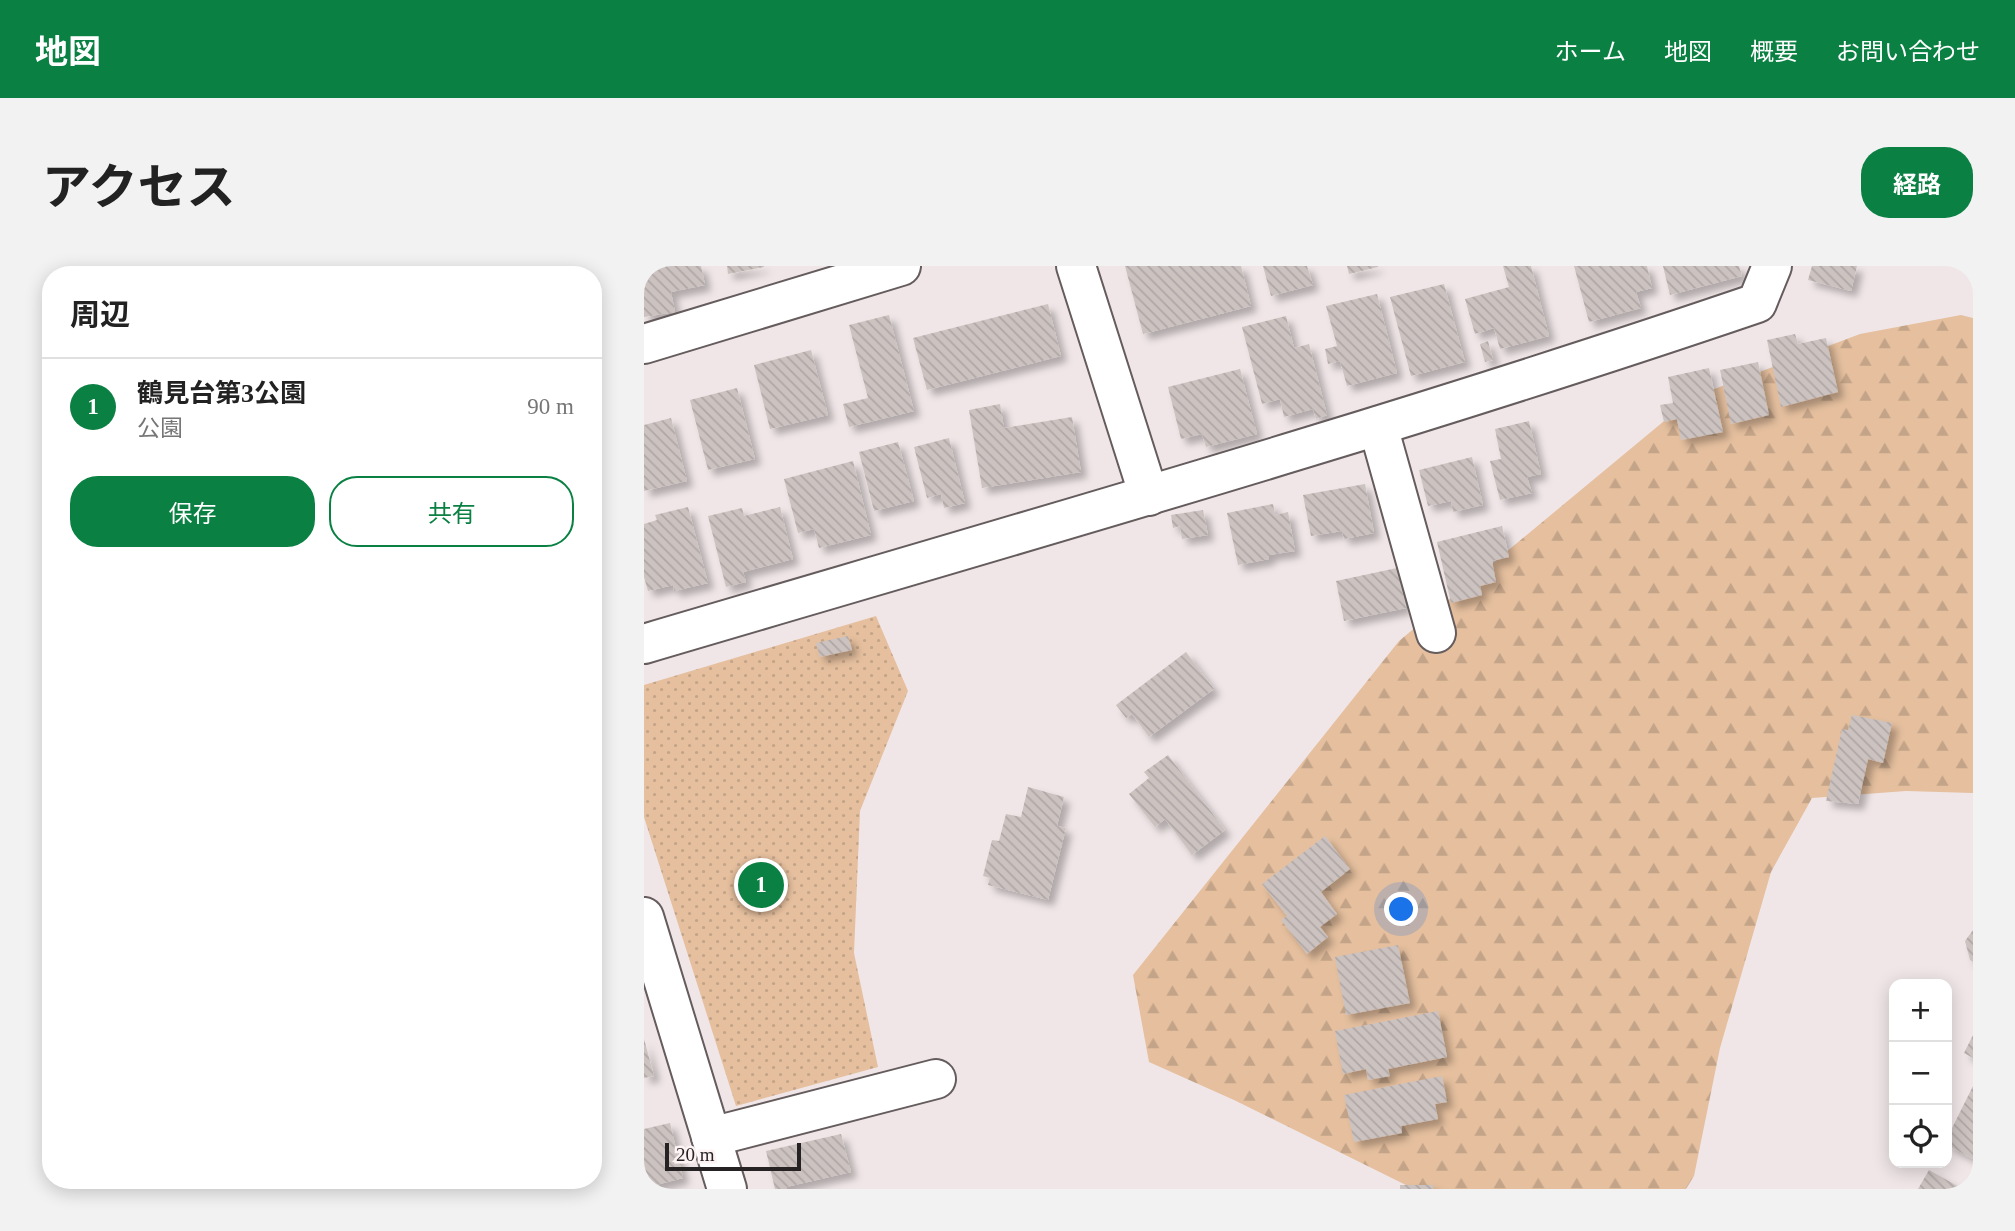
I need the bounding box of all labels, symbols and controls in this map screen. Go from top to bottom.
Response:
text: 地図 [35,34,101,70]
text: ホーム [1555,39,1626,65]
text: 地図 [1664,39,1712,65]
text: 概要 [1750,39,1798,65]
text: お問い合わせ [1836,39,1980,65]
button: 経路 [1861,147,1973,218]
text: アクセス [42,160,236,215]
text: 周辺 [70,298,130,331]
text: 鶴見台第3公園 [137,379,306,408]
text: 1 [87,394,99,419]
text: 90 m [527,394,574,419]
text: 公園 [137,416,183,441]
button: 保存 [70,476,315,547]
button: 共有 [329,476,574,547]
pin: 1 [738,859,784,911]
your location [1384,892,1418,926]
map controls [1889,979,1952,1168]
button: + [1889,979,1952,1042]
button: − [1889,1042,1952,1105]
button: locate [1889,1105,1952,1168]
scale bar [665,1140,802,1172]
text: 20 m [676,1144,715,1165]

